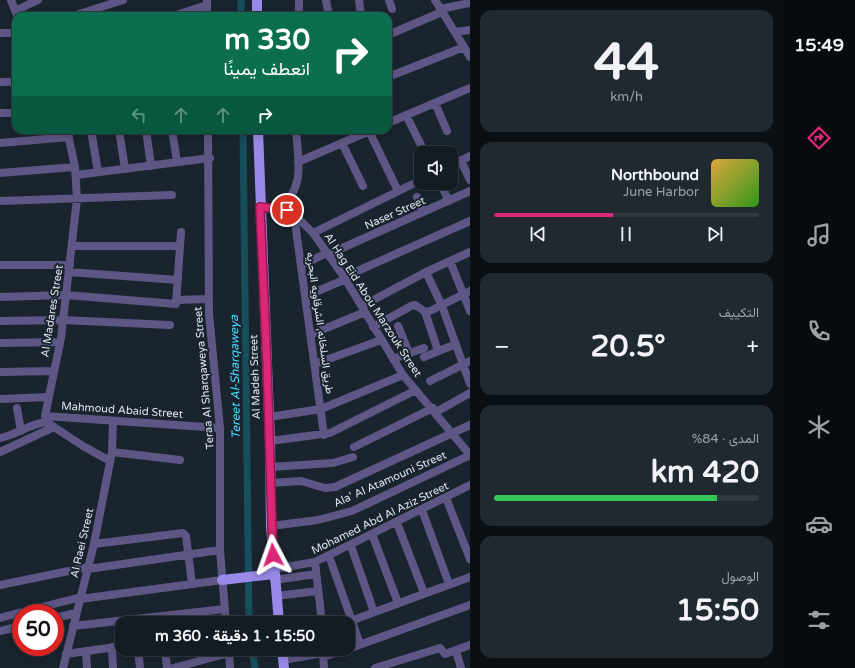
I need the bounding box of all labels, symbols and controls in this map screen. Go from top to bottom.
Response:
text: 330 m [224,23,310,57]
icon: right [324,28,376,80]
text: 44 [594,31,659,94]
text: 15:49 [794,34,844,56]
text: انعطف يمينًا [224,58,310,80]
text: km/h [610,89,643,105]
icon: left [128,104,150,126]
icon: ahead [170,104,192,126]
icon: ahead [212,104,234,126]
icon: right [254,104,276,126]
icon: directions [805,124,833,152]
map controls [414,146,458,190]
button: sound [414,146,458,190]
text: Northbound [611,166,699,184]
text: June Harbor [623,184,699,200]
pin [270,193,304,227]
street label: Naser Street [363,194,427,232]
icon: arrive [276,199,298,221]
icon: music [805,221,833,249]
icon: previous [527,223,549,245]
icon: pause [615,223,637,245]
icon: next [704,223,726,245]
street label: Al Hag Eid Abou Marzouk Street [322,231,424,379]
street label: طريق السلخانه, الشرقاويه البحريه [304,251,336,395]
street label: Al Madares Street [38,264,66,358]
text: التكييف [719,305,759,321]
street label: Teraa Al Sharqaweya Street [191,306,217,450]
water label: Tereet Al-Sharqaweya [227,315,243,439]
icon: phone [805,317,833,345]
text: 20.5° [591,328,666,365]
street label: Al Madeh Street [247,334,263,420]
text: − [494,334,510,360]
text: + [747,334,759,360]
street label: Mahmoud Abaid Street [61,399,183,421]
icon: climate [805,413,833,441]
text: المدى · 84% [692,431,759,447]
street label: Ala' Al Atamouni Street [332,448,448,510]
text: 420 km [651,454,759,491]
street label: Mohamed Abd Al Aziz Street [309,479,451,557]
street label: Al Raei Street [68,507,96,579]
icon: car [805,510,833,538]
position arrow [252,534,294,576]
text: الوصول [721,569,759,585]
text: 15:50 [676,592,759,629]
speed limit sign: 50 [12,604,64,656]
icon: filters [805,606,833,634]
text: 15:50 · 1 دقيقة · 360 m [155,627,315,645]

